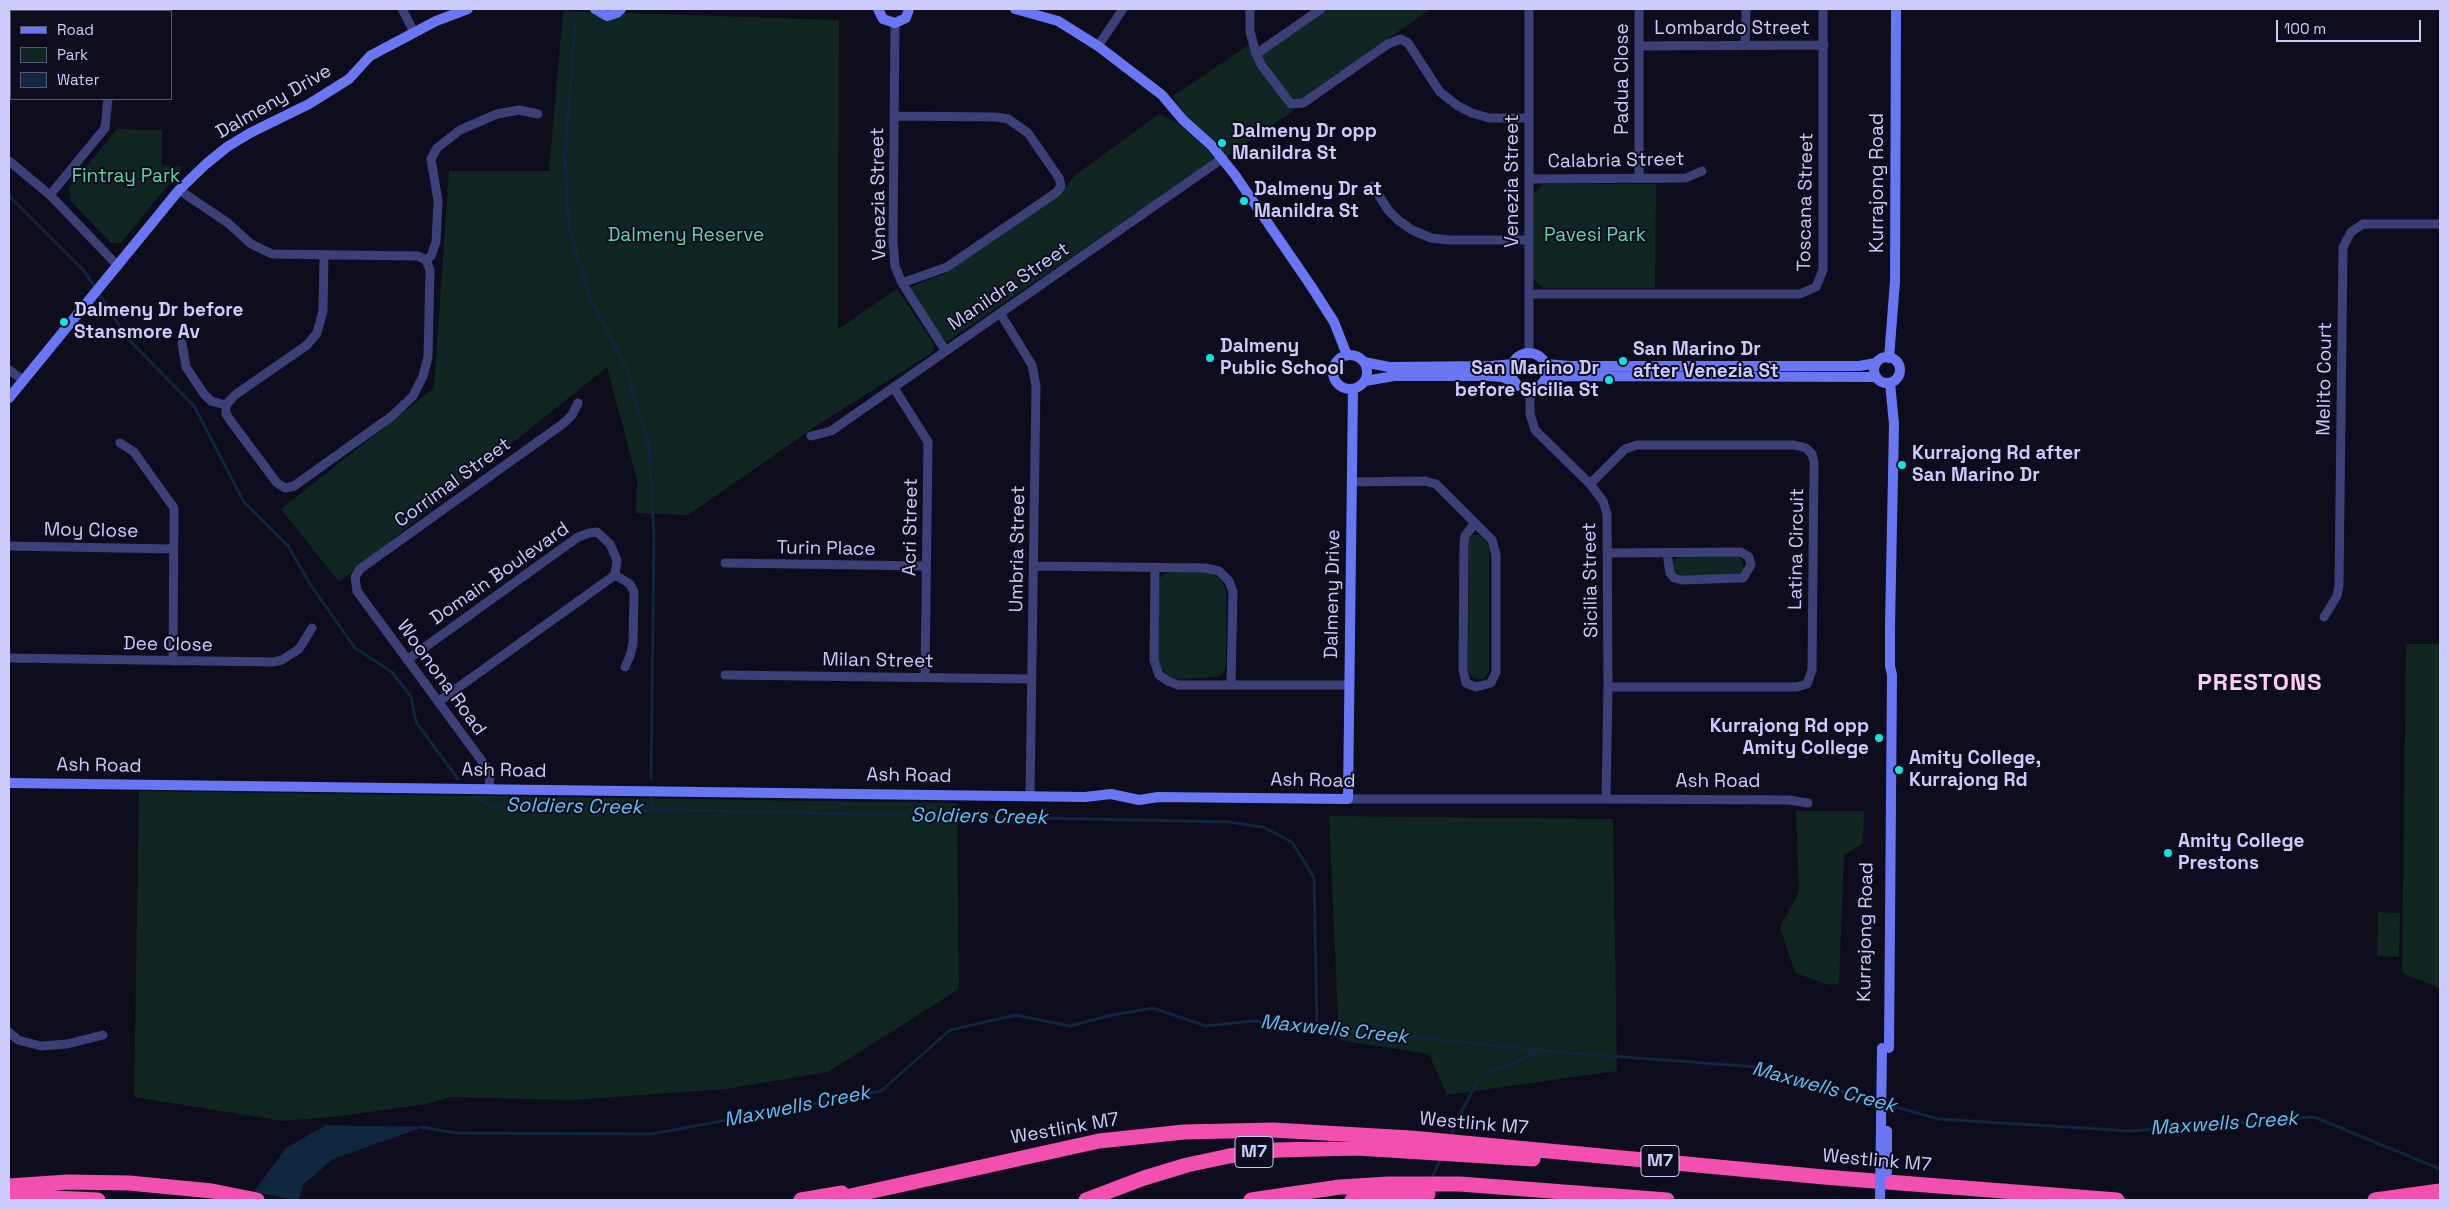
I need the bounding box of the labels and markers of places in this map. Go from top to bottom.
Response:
place label: Dalmeny Dr opp Manildra St [1232,121,1377,165]
marker: Dalmeny Dr opp Manildra St [1216,137,1228,149]
place label: Dalmeny Dr at Manildra St [1254,179,1382,223]
marker: Dalmeny Dr at Manildra St [1238,195,1250,207]
place label: Dalmeny Dr before Stansmore Av [74,300,243,344]
marker: Dalmeny Dr before Stansmore Av [58,316,70,328]
place label: Dalmeny Public School [1220,336,1344,380]
place label: San Marino Dr after Venezia St [1633,339,1779,383]
marker: Dalmeny Public School [1204,352,1216,364]
marker: San Marino Dr after Venezia St [1617,355,1629,367]
place label: San Marino Dr before Sicilia St [1455,358,1599,402]
marker: San Marino Dr before Sicilia St [1603,374,1615,386]
place label: Kurrajong Rd after San Marino Dr [1912,443,2081,487]
marker: Kurrajong Rd after San Marino Dr [1896,459,1908,471]
place label: Kurrajong Rd opp Amity College [1710,716,1869,760]
marker: Kurrajong Rd opp Amity College [1873,732,1885,744]
place label: Amity College, Kurrajong Rd [1909,748,2041,792]
marker: Amity College, Kurrajong Rd [1893,764,1905,776]
place label: Amity College Prestons [2178,831,2305,875]
marker: Amity College Prestons [2162,847,2174,859]

